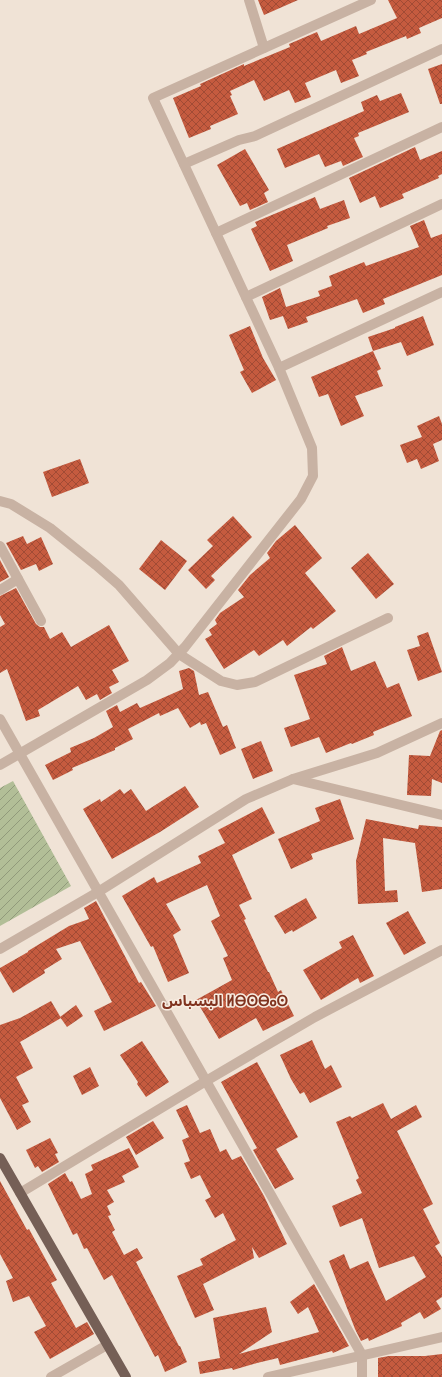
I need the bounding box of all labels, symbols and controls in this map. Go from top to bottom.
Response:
district label: البسباس ⵍⴱⵙⴱⴰⵙ [162,991,288,1010]

